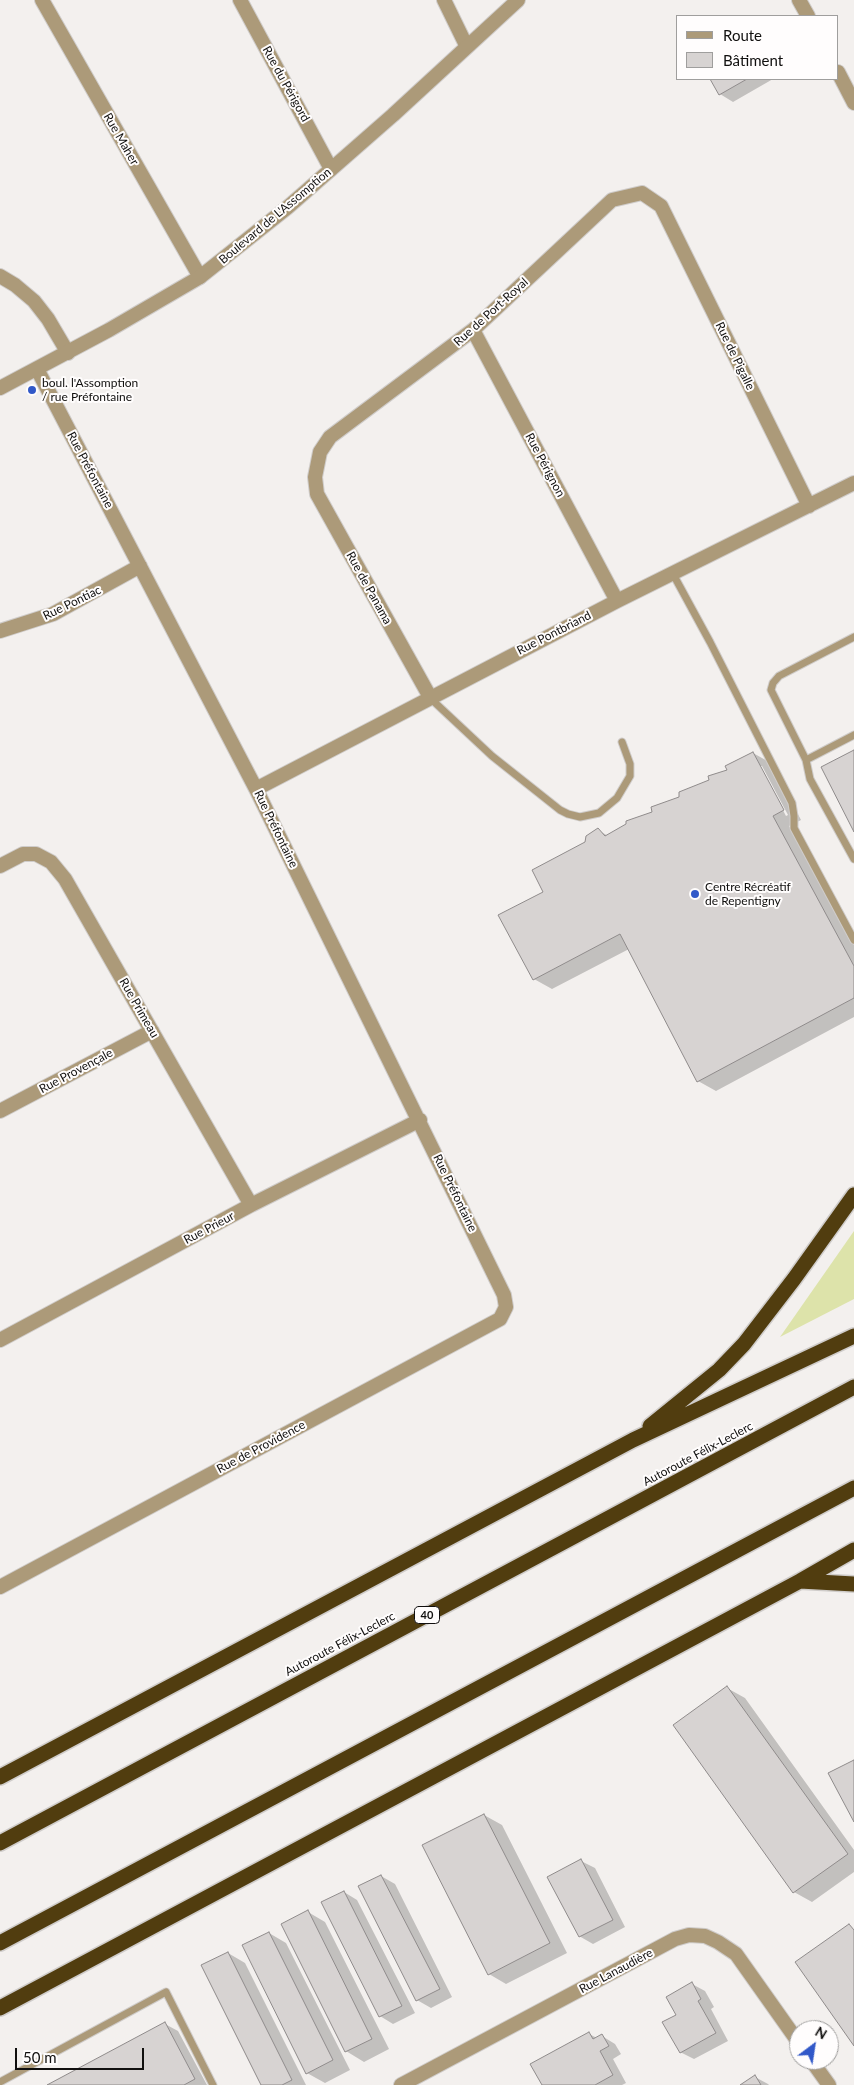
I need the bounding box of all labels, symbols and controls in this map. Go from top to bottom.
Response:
legend [676,15,839,80]
text: Route [723,26,762,44]
street label: Rue du Périgord [259,44,313,124]
text: Bâtiment [723,51,783,69]
street label: Rue Maher [100,110,142,168]
street label: Boulevard de L'Assomption [216,165,334,267]
street label: Rue de Port-Royal [451,275,531,349]
street label: Rue de Pigalle [712,320,758,392]
place label: boul. l'Assomption / rue Préfontaine [42,376,138,404]
marker: boul. l'Assomption / rue Préfontaine [26,384,38,396]
street label: Rue Préfontaine [64,429,116,511]
street label: Rue Pérignon [522,431,568,499]
street label: Rue de Panama [343,549,395,627]
street label: Rue Pontiac [41,583,103,623]
street label: Rue Pontbriand [515,608,593,658]
street label: Rue Préfontaine [251,788,301,870]
place label: Centre Récréatif de Repentigny [705,880,791,908]
marker: Centre Récréatif de Repentigny [689,888,701,900]
street label: Rue Primeau [116,976,162,1040]
street label: Rue Provençale [37,1046,115,1096]
street label: Rue Préfontaine [430,1152,480,1234]
street label: Rue Prieur [181,1209,237,1247]
street label: Rue de Providence [214,1418,308,1476]
street label: Autoroute Félix-Leclerc [641,1419,755,1489]
road number: 40 [414,1606,440,1624]
street label: Autoroute Félix-Leclerc [283,1609,397,1679]
street label: Rue Lanaudière [577,1946,655,1996]
north arrow [789,2020,839,2070]
text: N [812,2023,830,2043]
scale bar [18,2038,146,2070]
text: 50 m [23,2048,57,2066]

